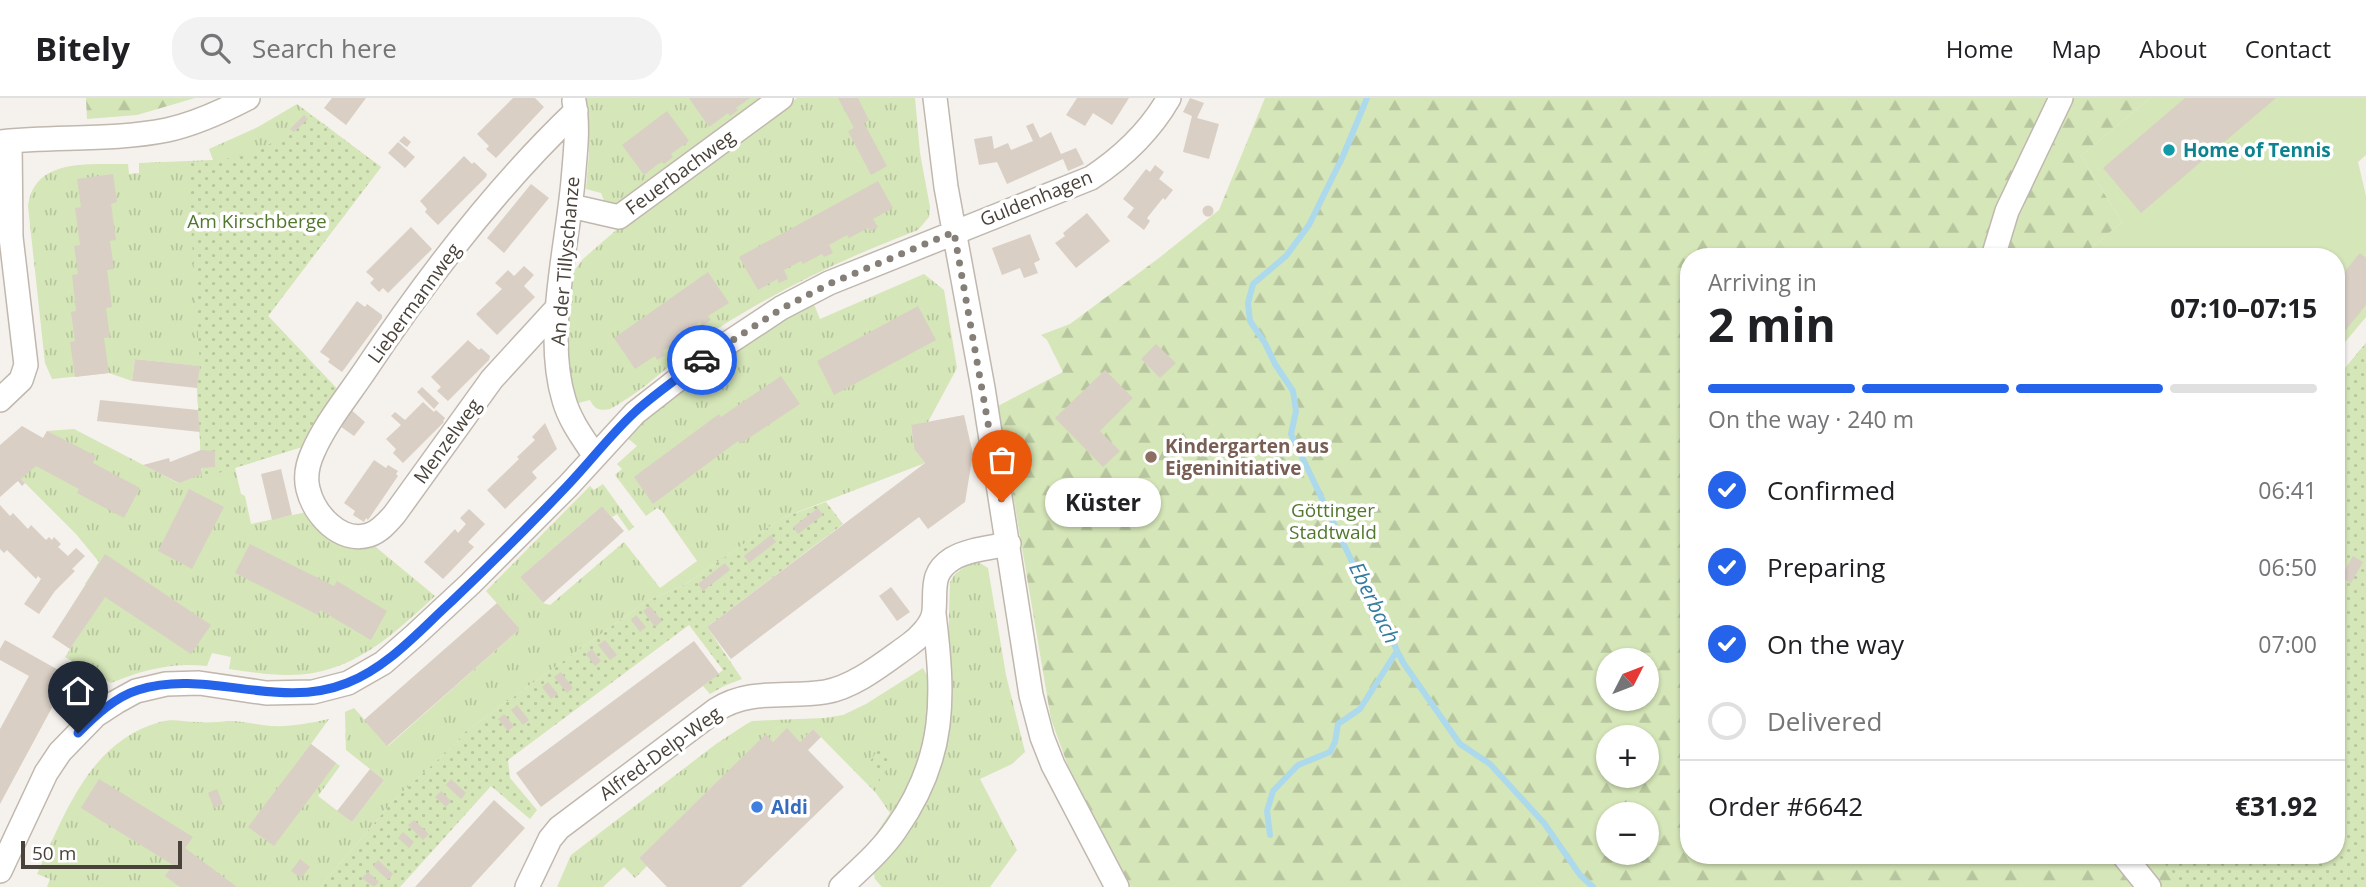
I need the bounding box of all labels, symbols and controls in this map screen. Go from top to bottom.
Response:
search box [172,17,662,80]
text: Bitely [35,26,130,71]
icon: search [196,29,234,67]
text: Search here [252,30,397,66]
text: Home [1946,32,2014,65]
text: Map [2052,32,2101,65]
text: About [2139,32,2207,65]
text: Contact [2245,32,2331,65]
street label: Feuerbachweg [620,124,740,220]
place label: Home of Tennis [2183,137,2331,163]
marker: Home of Tennis [2161,142,2177,158]
street label: Guldenhagen [976,164,1096,232]
street label: An der Tillyschanze [545,175,585,347]
park label: Am Kirschberge [187,208,327,234]
street label: Liebermannweg [362,238,466,368]
text: Arriving in [1708,266,1817,298]
text: 07:10–07:15 [2170,290,2317,326]
text: 2 min [1708,293,1836,355]
courier [667,325,737,395]
icon: car [683,341,721,379]
street label: Menzelweg [407,393,487,489]
text: On the way · 240 m [1708,403,1914,435]
pin [972,430,1032,502]
place label: Kindergarten aus Eigeninitiative [1165,433,1329,481]
icon: bag [983,441,1021,479]
marker: Kindergarten aus Eigeninitiative [1143,449,1159,465]
icon: check [1708,471,1746,509]
text: Confirmed [1767,472,1895,508]
text: 06:41 [2258,474,2317,506]
callout: Küster [1044,478,1160,526]
text: Küster [1065,486,1141,518]
park label: Göttinger Stadtwald [1289,497,1377,545]
icon: check [1708,548,1746,586]
text: Preparing [1767,549,1885,585]
text: 06:50 [2258,551,2317,583]
water label: Eberbach [1343,557,1407,648]
icon: check [1708,625,1746,663]
text: On the way [1767,626,1904,662]
text: 07:00 [2258,628,2317,660]
north arrow [1596,648,1659,710]
map controls [1596,648,1659,865]
pin [48,661,108,733]
icon: home [59,672,97,710]
street label: Alfred-Delp-Weg [594,700,726,806]
text: Delivered [1767,703,1882,739]
button: + [1596,725,1659,788]
text: Order #6642 [1708,788,1863,824]
text: €31.92 [2235,788,2317,824]
place label: Aldi [771,794,808,820]
marker: Aldi [749,799,765,815]
button: − [1596,802,1659,865]
scale bar [21,838,182,870]
text: 50 m [32,840,76,866]

